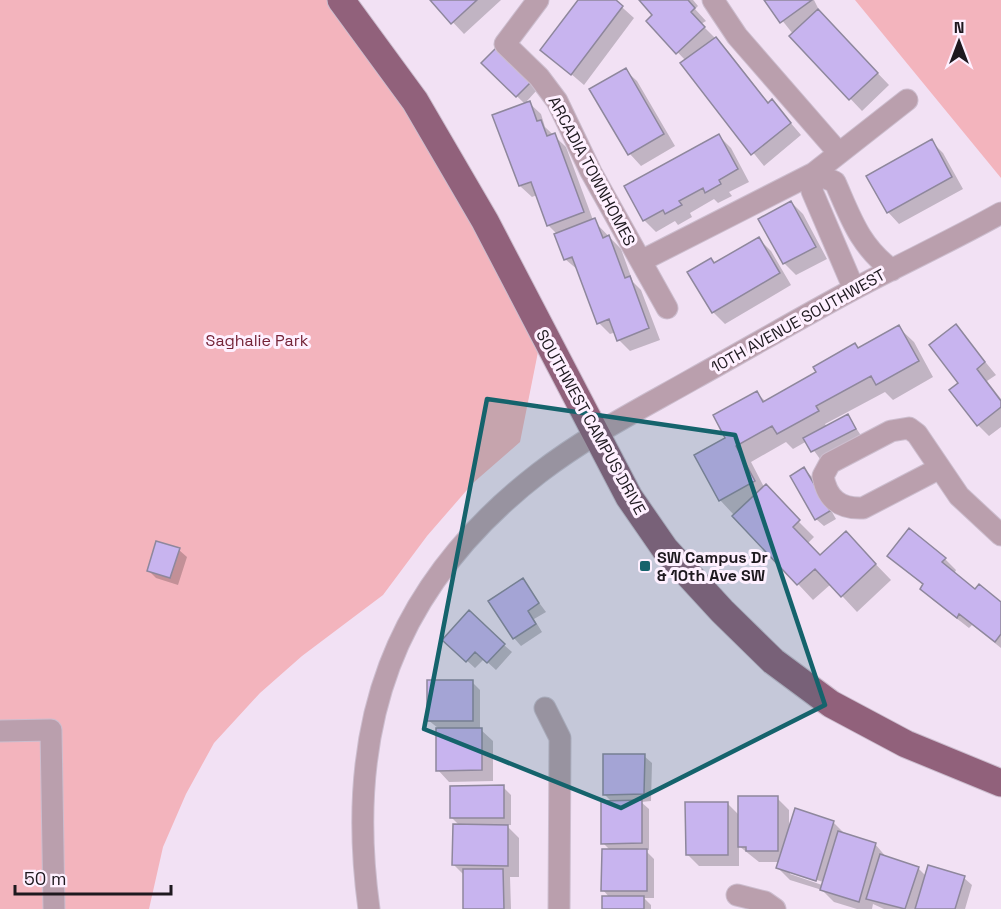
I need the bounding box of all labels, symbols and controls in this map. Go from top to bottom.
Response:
north arrow [929,12,989,72]
text: N [954,17,964,38]
street label: ARCADIA TOWNHOMES [544,93,640,250]
street label: 10TH AVENUE SOUTHWEST [707,264,889,378]
street label: SOUTHWEST CAMPUS DRIVE [531,326,651,518]
park label: Saghalie Park [206,330,309,351]
place label: SW Campus Dr & 10th Ave SW [657,547,768,586]
marker: SW Campus Dr & 10th Ave SW [638,559,652,573]
scale bar [15,858,171,896]
text: 50 m [24,867,66,890]

